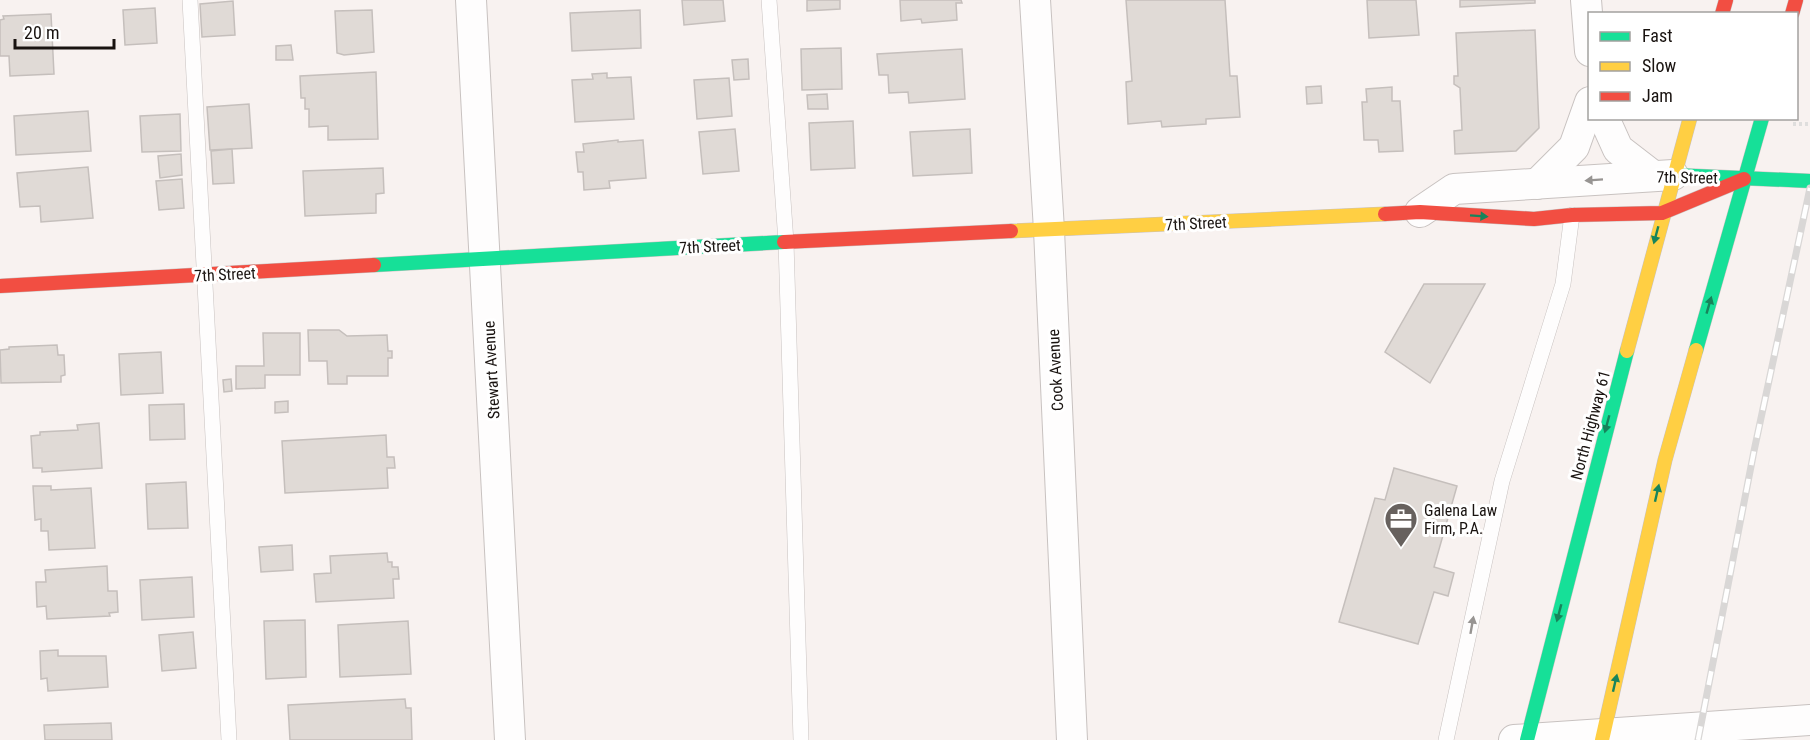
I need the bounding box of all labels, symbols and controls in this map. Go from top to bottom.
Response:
scale bar [15,12,114,50]
legend [1588,12,1798,120]
text: 20 m [24,22,59,43]
text: Fast [1642,25,1673,46]
text: Slow [1642,55,1677,76]
text: Jam [1642,85,1673,106]
street label: 7th Street [1656,167,1718,188]
one-way arrow [1584,176,1603,185]
one-way arrow [1469,211,1488,221]
street label: 7th Street [1165,212,1228,235]
one-way arrow [1651,226,1661,244]
street label: 7th Street [679,235,742,258]
street label: 7th Street [194,263,257,286]
one-way arrow [1705,295,1714,313]
street label: Stewart Avenue [479,320,504,420]
street label: Cook Avenue [1044,328,1067,411]
street label: North Highway 61 [1567,368,1614,482]
one-way arrow [1602,415,1612,433]
one-way arrow [1653,483,1663,502]
office icon: Galena Law Firm, P.A. [1383,501,1419,548]
place label: Galena Law Firm, P.A. [1424,501,1497,538]
one-way arrow [1553,604,1563,622]
one-way arrow [1468,615,1477,634]
one-way arrow [1610,674,1620,692]

